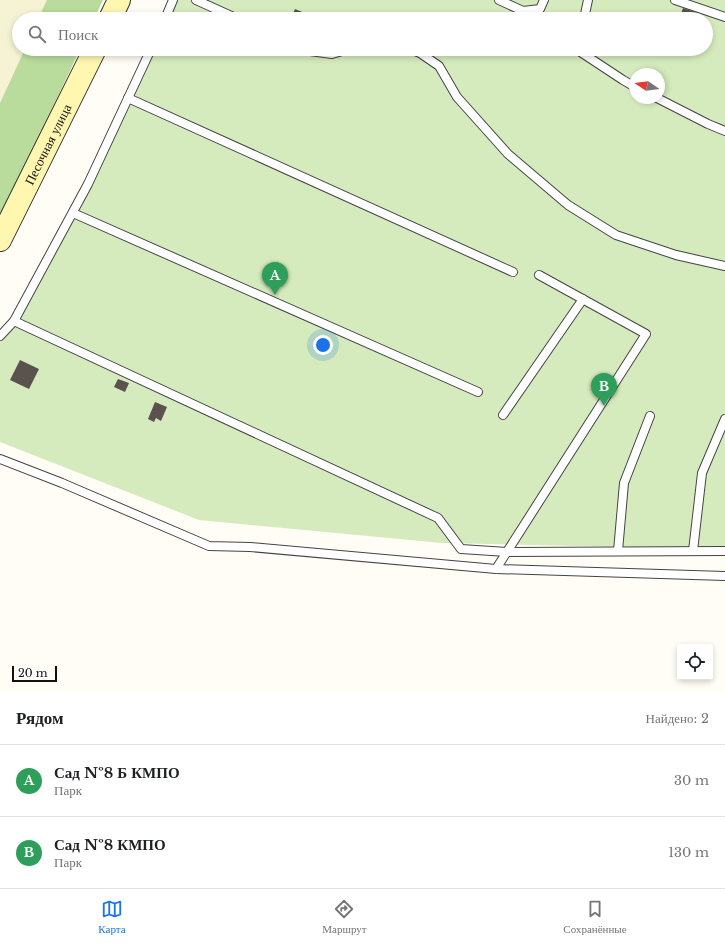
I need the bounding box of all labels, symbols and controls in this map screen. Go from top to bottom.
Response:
search box [12,12,713,56]
icon: search [26,23,48,45]
text: Поиск [58,25,98,44]
north arrow [629,68,665,104]
street label: Песочная улица [21,101,76,188]
pin: A [262,262,288,295]
your location [313,335,333,355]
pin: B [591,373,617,406]
map controls [677,644,713,680]
button: locate [677,644,713,680]
scale bar [12,664,57,683]
text: 20 m [18,666,48,680]
text: Рядом [16,708,64,729]
text: Найдено: 2 [646,710,709,727]
text: Сад №8 Б КМПО [54,763,180,782]
text: A [24,772,34,789]
text: 30 m [674,772,709,789]
text: Парк [54,782,82,799]
text: Сад №8 КМПО [54,835,166,854]
text: B [24,844,34,861]
text: 130 m [668,844,709,861]
text: Парк [54,854,82,871]
tab: Карта [98,898,126,936]
tab: Маршрут [322,898,367,936]
tab: Сохранённые [563,898,627,936]

